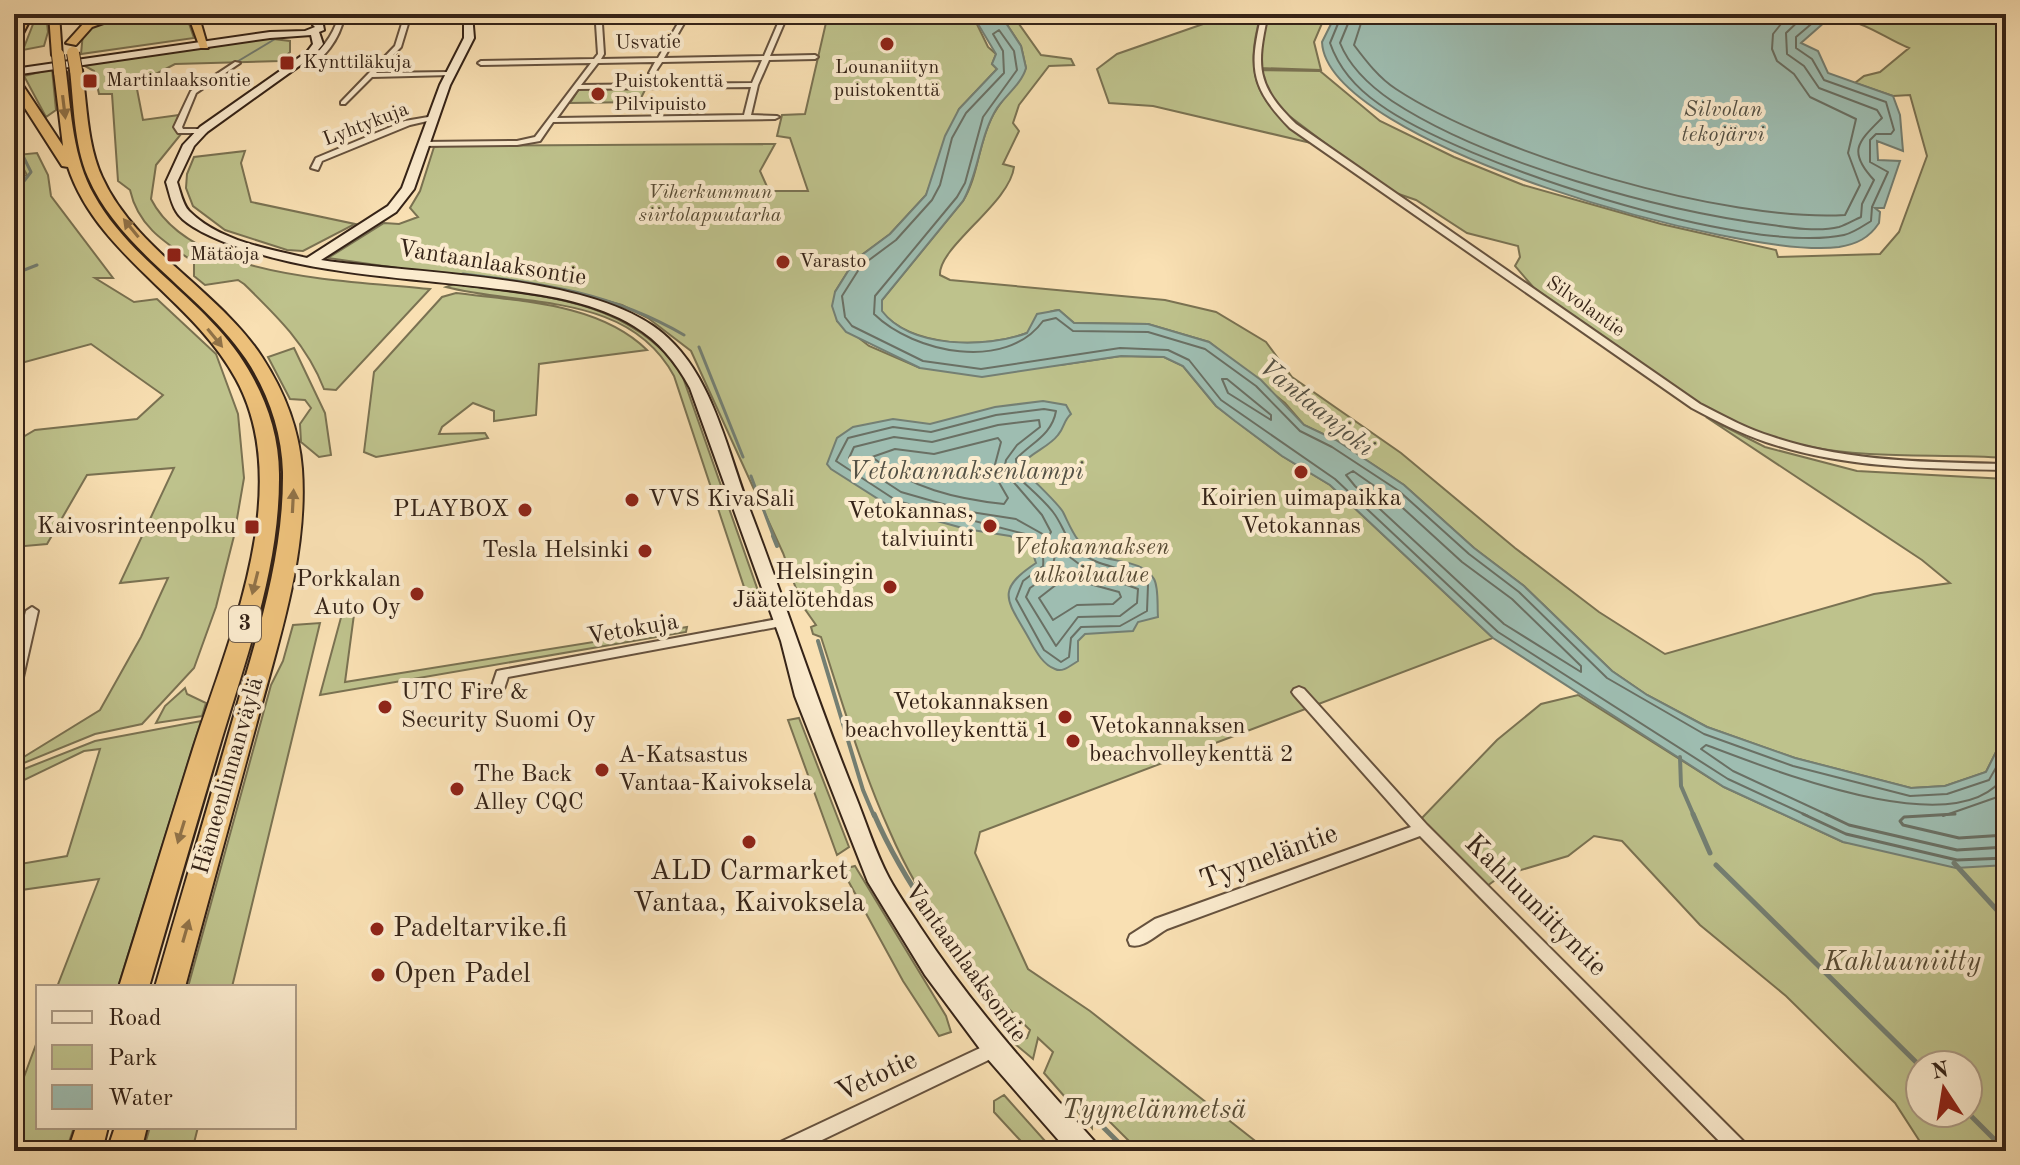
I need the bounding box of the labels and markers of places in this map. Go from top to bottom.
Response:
marker: Lounaniityn puistokenttä [878,35,896,53]
place label: Kynttiläkuja [303,53,412,73]
marker: Kynttiläkuja [278,54,296,72]
place label: Lounaniityn puistokenttä [834,58,940,101]
place label: Martinlaaksontie [106,71,251,91]
marker: Martinlaaksontie [81,72,99,90]
place label: Puistokenttä Pilvipuisto [614,72,724,115]
marker: Puistokenttä Pilvipuisto [589,85,607,103]
place label: Mätäoja [190,245,260,265]
marker: Mätäoja [165,246,183,264]
place label: Varasto [799,252,866,272]
marker: Varasto [774,253,792,271]
marker: Koirien uimapaikka Vetokannas [1292,463,1310,481]
place label: Koirien uimapaikka Vetokannas [1200,487,1402,539]
place label: VVS KivaSali [648,488,795,512]
marker: VVS KivaSali [623,491,641,509]
place label: PLAYBOX [393,498,509,522]
place label: Vetokannas, talviuinti [847,500,974,552]
marker: PLAYBOX [516,501,534,519]
place label: Kaivosrinteenpolku [37,515,236,539]
marker: Vetokannas, talviuinti [981,517,999,535]
marker: Kaivosrinteenpolku [243,518,261,536]
place label: Tesla Helsinki [482,539,629,563]
marker: Tesla Helsinki [636,542,654,560]
place label: Helsingin Jäätelötehdas [732,561,874,613]
place label: Porkkalan Auto Oy [296,568,401,620]
marker: Helsingin Jäätelötehdas [881,578,899,596]
marker: Porkkalan Auto Oy [408,585,426,603]
place label: UTC Fire & Security Suomi Oy [401,681,596,733]
place label: Vetokannaksen beachvolleykenttä 1 [844,691,1049,743]
marker: UTC Fire & Security Suomi Oy [376,698,394,716]
marker: Vetokannaksen beachvolleykenttä 1 [1056,708,1074,726]
place label: Vetokannaksen beachvolleykenttä 2 [1089,715,1294,767]
marker: Vetokannaksen beachvolleykenttä 2 [1064,732,1082,750]
place label: A-Katsastus Vantaa-Kaivoksela [618,744,813,796]
marker: A-Katsastus Vantaa-Kaivoksela [593,761,611,779]
place label: The Back Alley CQC [473,763,584,815]
marker: The Back Alley CQC [448,780,466,798]
marker: ALD Carmarket Vantaa, Kaivoksela [740,833,758,851]
place label: ALD Carmarket Vantaa, Kaivoksela [633,858,865,918]
place label: Padeltarvike.fi [393,915,567,943]
marker: Padeltarvike.fi [368,920,386,938]
place label: Open Padel [394,961,531,989]
marker: Open Padel [369,966,387,984]

